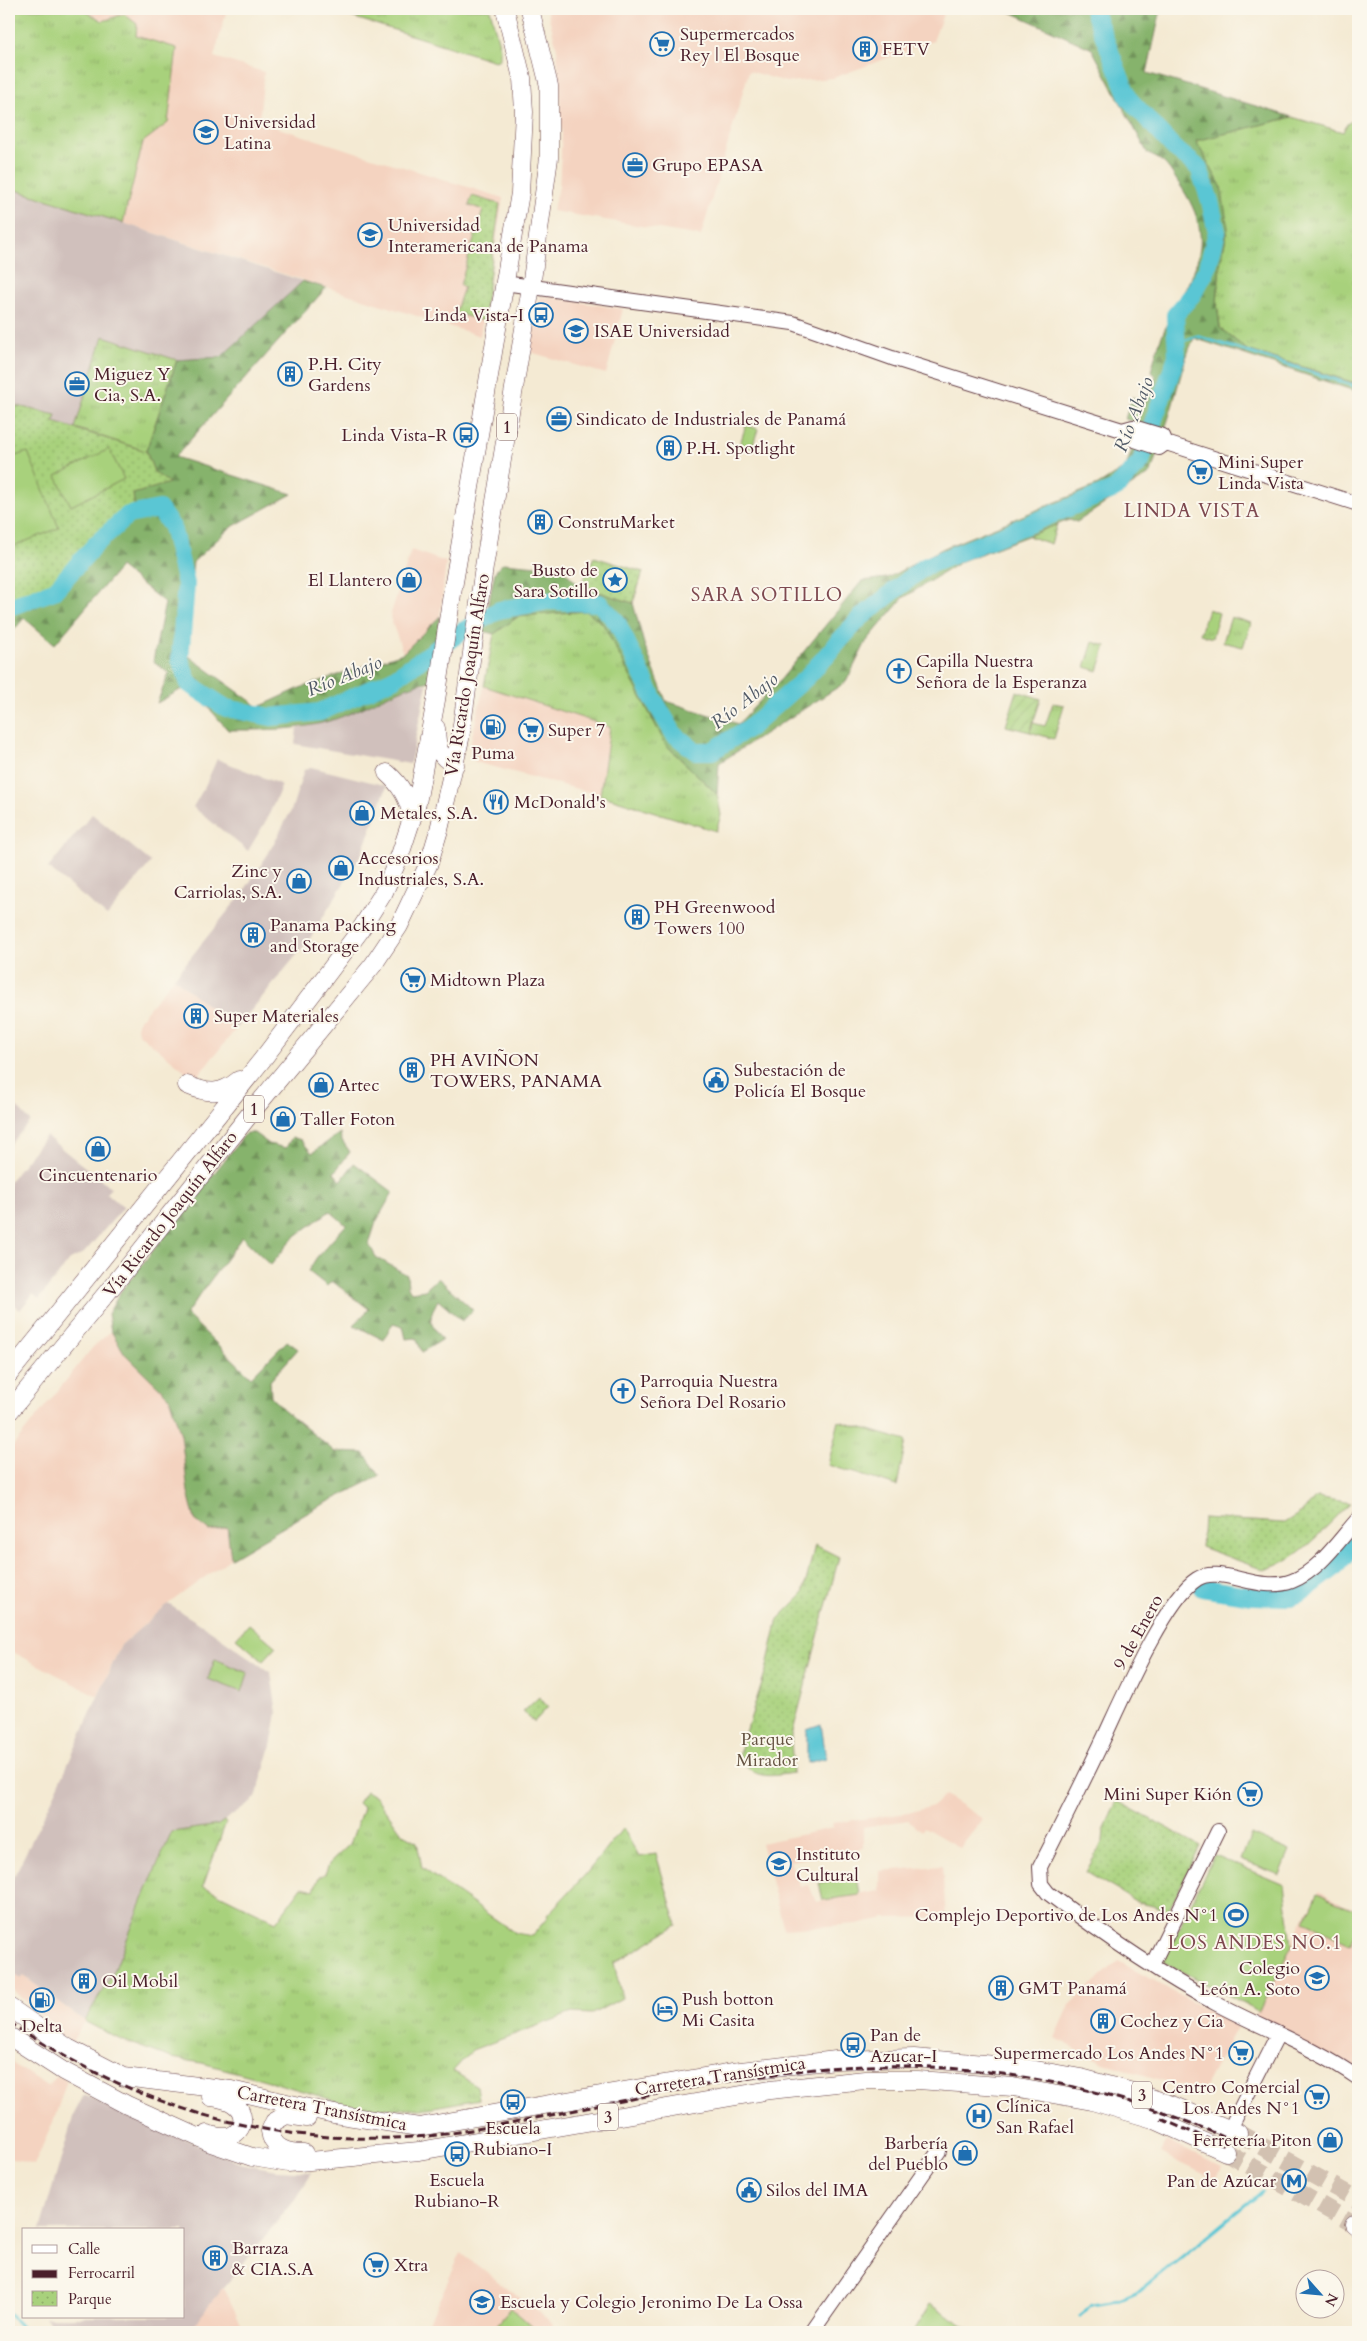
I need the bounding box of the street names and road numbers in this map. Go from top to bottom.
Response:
road number: 1 [497,414,517,441]
street label: Vía Ricardo Joaquín Alfaro [439,571,496,778]
road number: 1 [244,1096,264,1122]
street label: Vía Ricardo Joaquín Alfaro [97,1126,244,1303]
street label: 9 de Enero [1108,1590,1169,1674]
street label: Carretera Transístmica [633,2051,808,2102]
street label: Carretera Transístmica [235,2080,409,2137]
road number: 3 [1132,2082,1152,2108]
road number: 3 [598,2104,618,2130]

